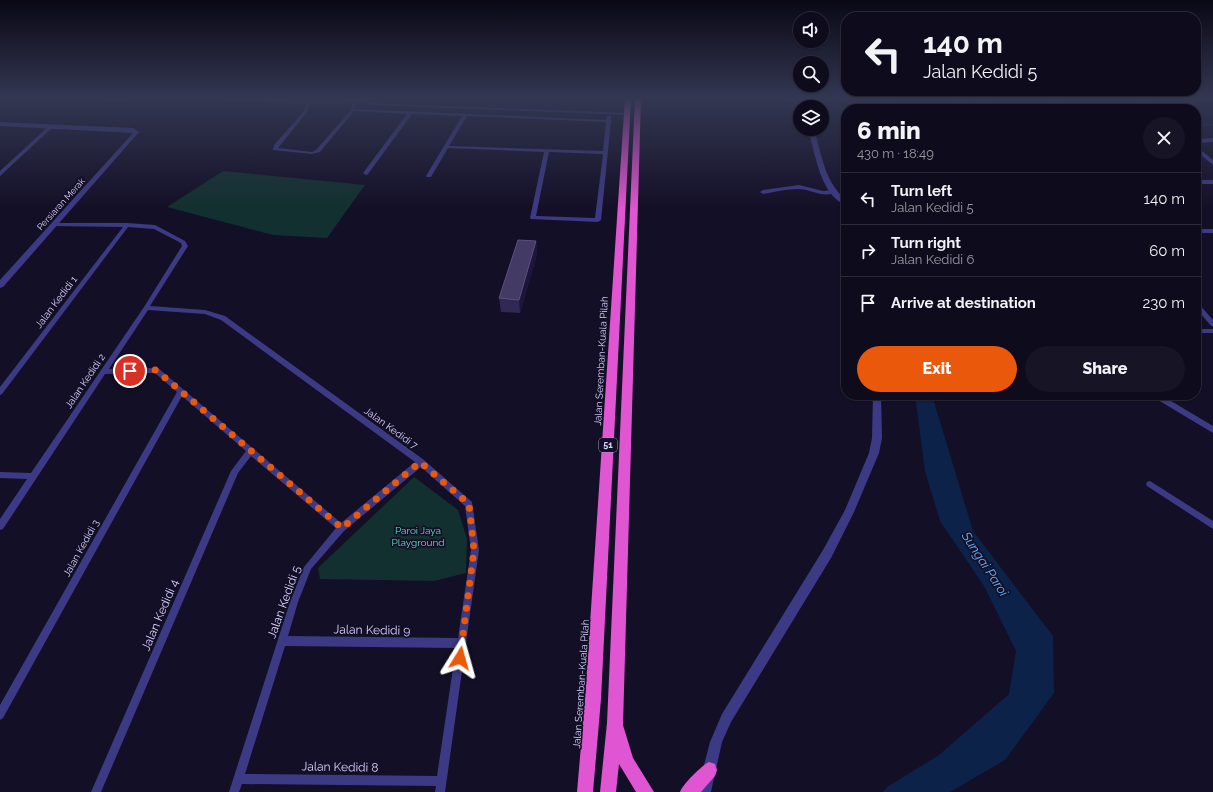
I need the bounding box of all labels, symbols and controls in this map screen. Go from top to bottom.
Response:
map controls [793,12,829,136]
button: sound [793,12,829,48]
text: 140 m [923,27,1003,60]
icon: left [857,28,909,80]
button: search [793,56,829,92]
text: Jalan Kedidi 5 [923,61,1037,82]
button: layers [793,100,829,136]
text: 6 min [857,116,921,145]
button: close [1143,117,1185,159]
text: 430 m · 18:49 [857,146,934,161]
street label: Persiaran Merak [35,176,87,232]
text: Turn left [891,182,952,200]
icon: left [857,188,879,210]
text: 140 m [1144,190,1185,208]
text: Jalan Kedidi 5 [891,200,974,215]
text: Turn right [891,234,961,252]
icon: right [857,240,879,262]
text: 60 m [1149,242,1185,260]
text: Jalan Kedidi 6 [891,252,974,267]
street label: Jalan Kedidi 1 [33,273,80,330]
icon: arrive [857,292,879,314]
text: Arrive at destination [891,294,1036,312]
text: 230 m [1142,294,1185,312]
street label: Jalan Seremban-Kuala Pilah [592,296,610,426]
button: Exit [857,346,1017,392]
button: Share [1025,346,1185,392]
street label: Jalan Kedidi 2 [63,352,107,410]
pin [113,354,147,388]
icon: arrive [119,360,141,382]
street label: Jalan Kedidi 7 [362,405,420,451]
road number: 51 [599,438,617,452]
street label: Jalan Kedidi 3 [61,518,101,578]
park label: Paroi Jaya Playground [392,525,444,548]
water label: Sungai Paroi [958,528,1012,600]
street label: Jalan Kedidi 5 [264,563,304,640]
street label: Jalan Kedidi 4 [139,577,182,653]
street label: Jalan Seremban-Kuala Pilah [571,619,591,749]
street label: Jalan Kedidi 9 [334,622,410,638]
position arrow [439,637,481,679]
street label: Jalan Kedidi 8 [301,759,379,775]

